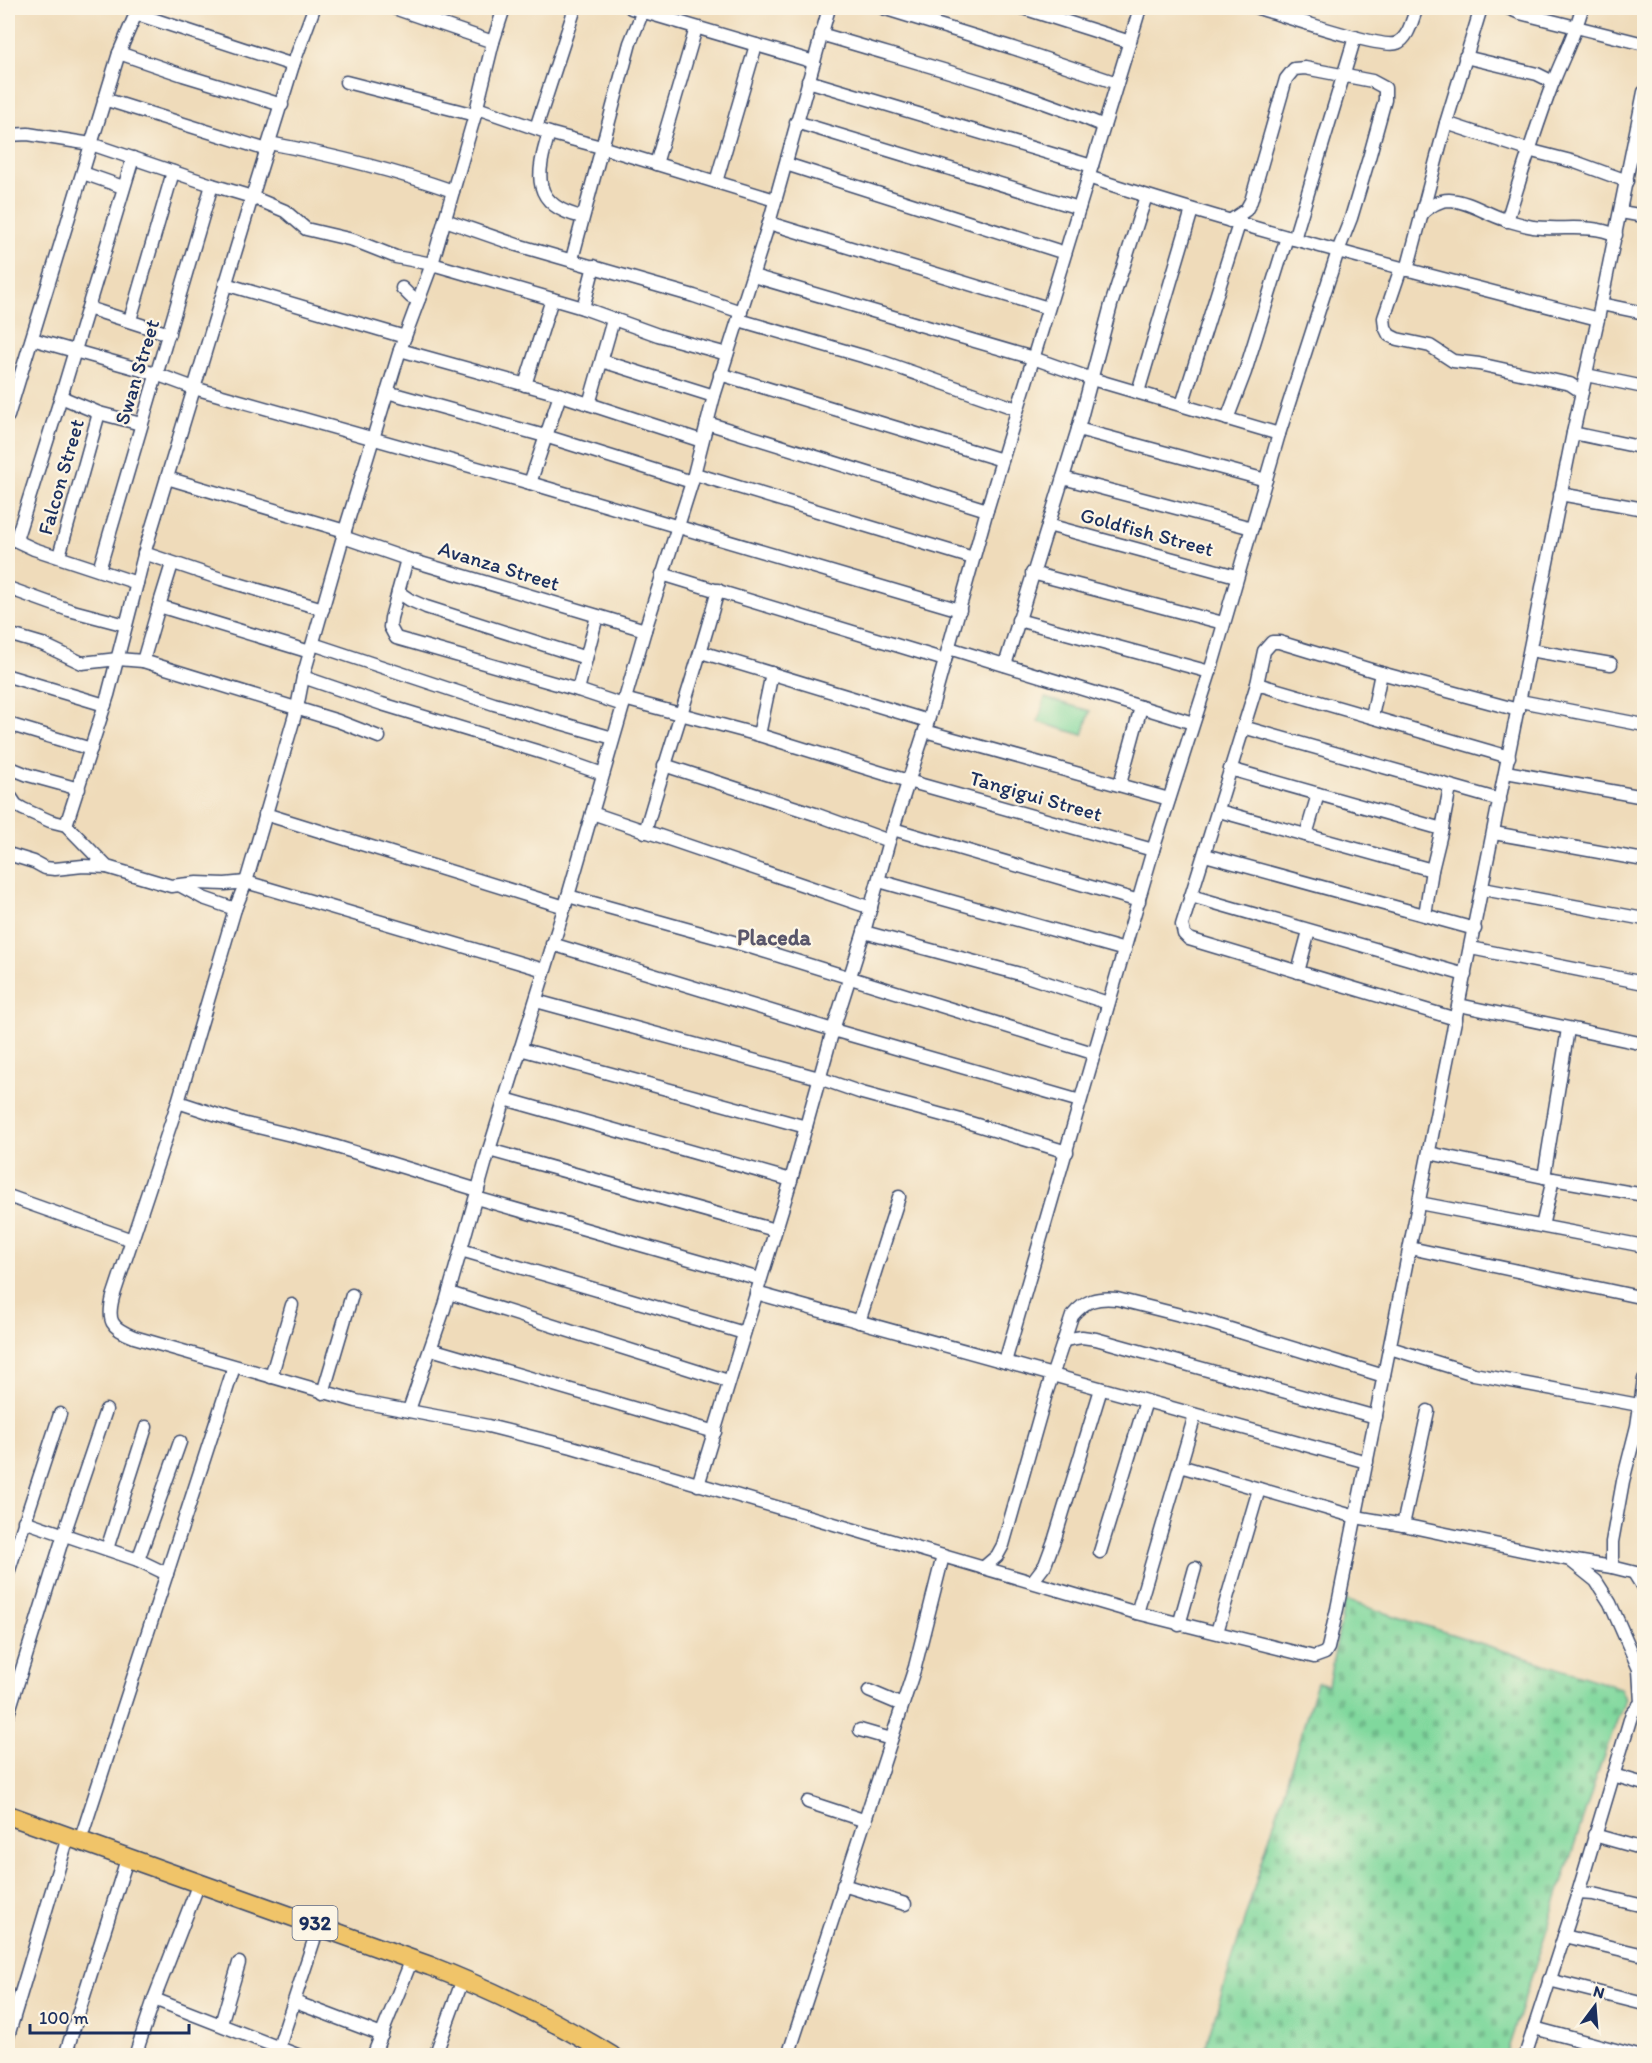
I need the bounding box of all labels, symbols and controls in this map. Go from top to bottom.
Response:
street label: Swan Street [109,316,164,428]
street label: Falcon Street [32,416,89,538]
street label: Goldfish Street [1078,502,1217,561]
street label: Avanza Street [436,535,563,596]
street label: Tangigui Street [967,765,1105,826]
district label: Placeda [737,924,812,951]
road number: 932 [292,1906,338,1940]
north arrow [1565,1976,1625,2036]
text: N [1591,1981,1607,2003]
scale bar [30,1997,189,2035]
text: 100 m [39,2007,89,2029]

